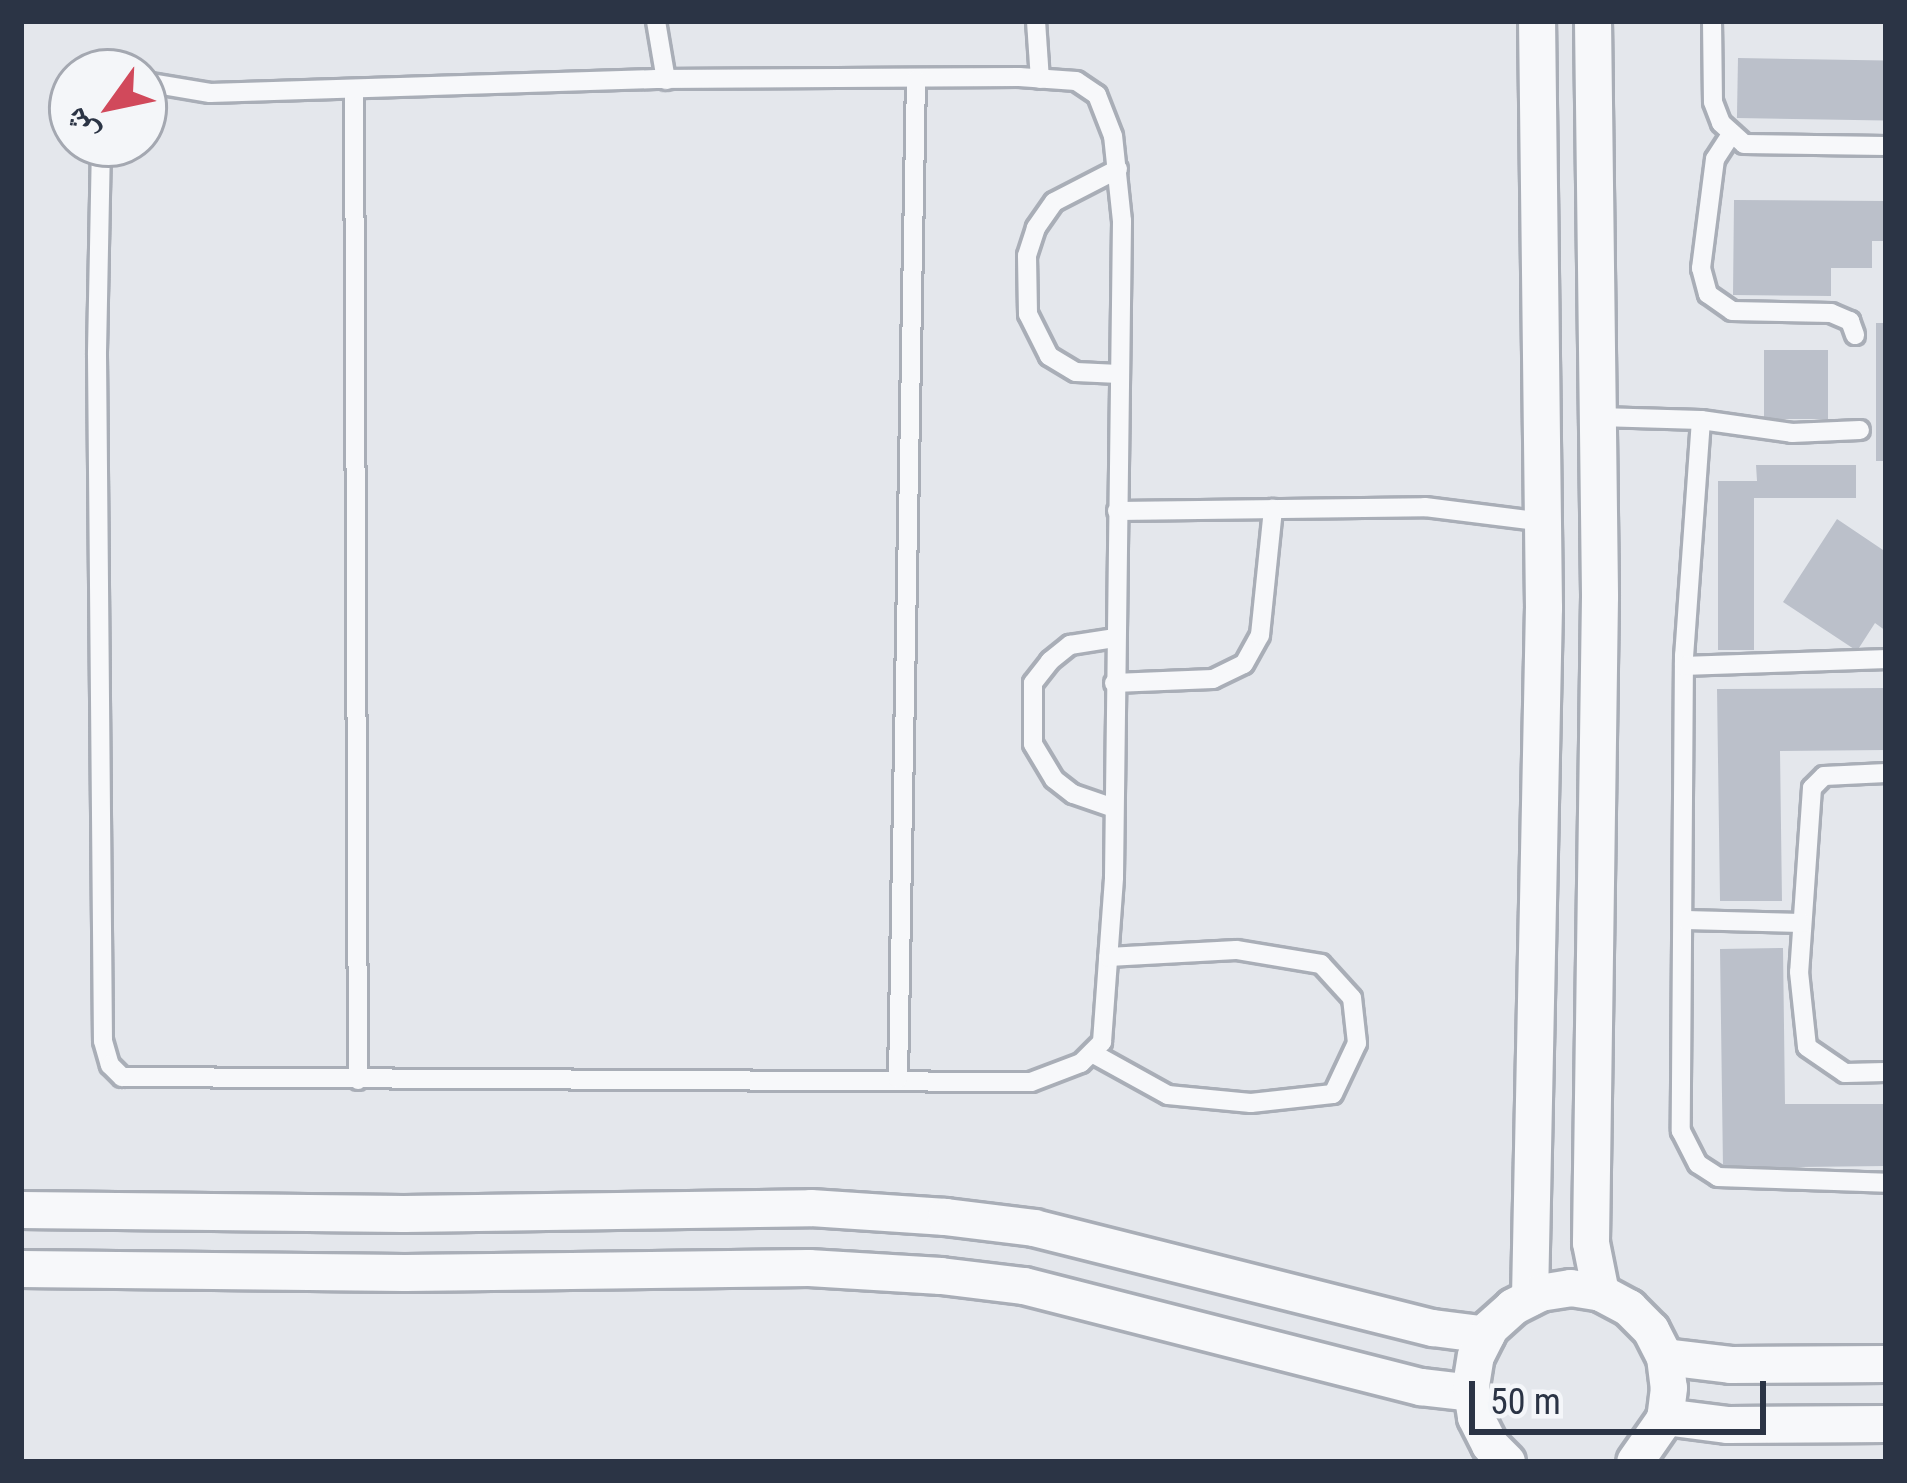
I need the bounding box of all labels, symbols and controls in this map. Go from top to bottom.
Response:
north arrow [48,48,168,168]
text: ش [54,101,106,152]
scale bar [1475,1357,1772,1431]
text: 50 m [1490,1381,1561,1423]

